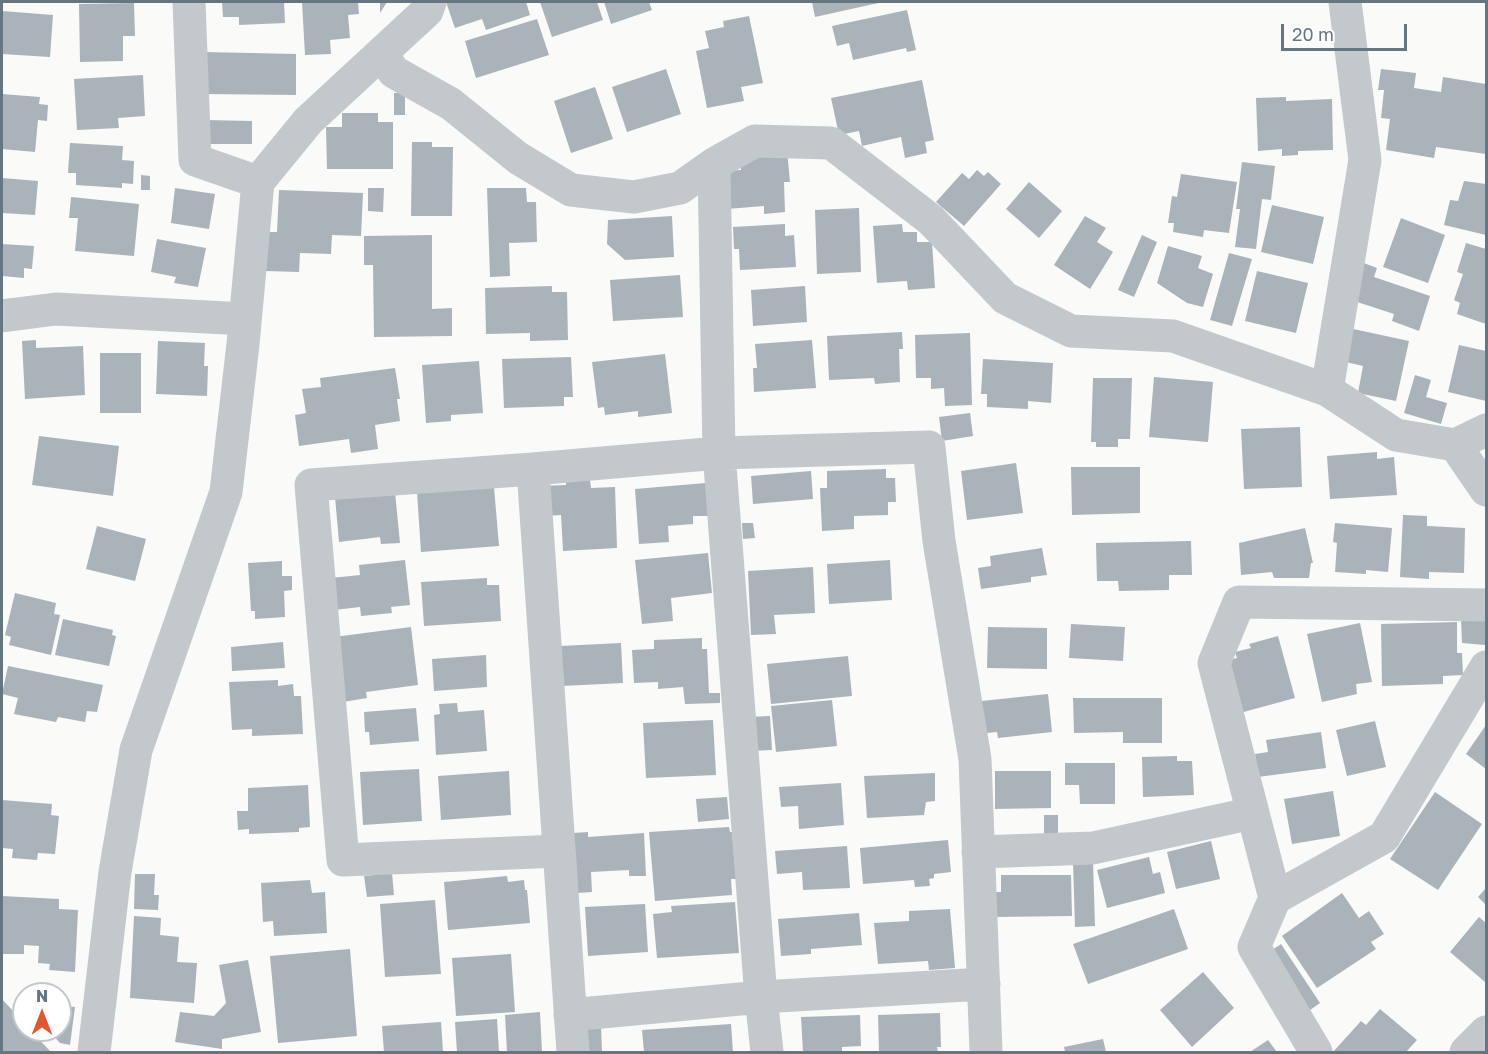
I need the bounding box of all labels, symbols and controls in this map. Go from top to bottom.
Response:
scale bar [1284,12,1410,50]
text: 20 m [1292,23,1334,45]
north arrow [12,982,72,1042]
text: N [36,986,48,1006]

